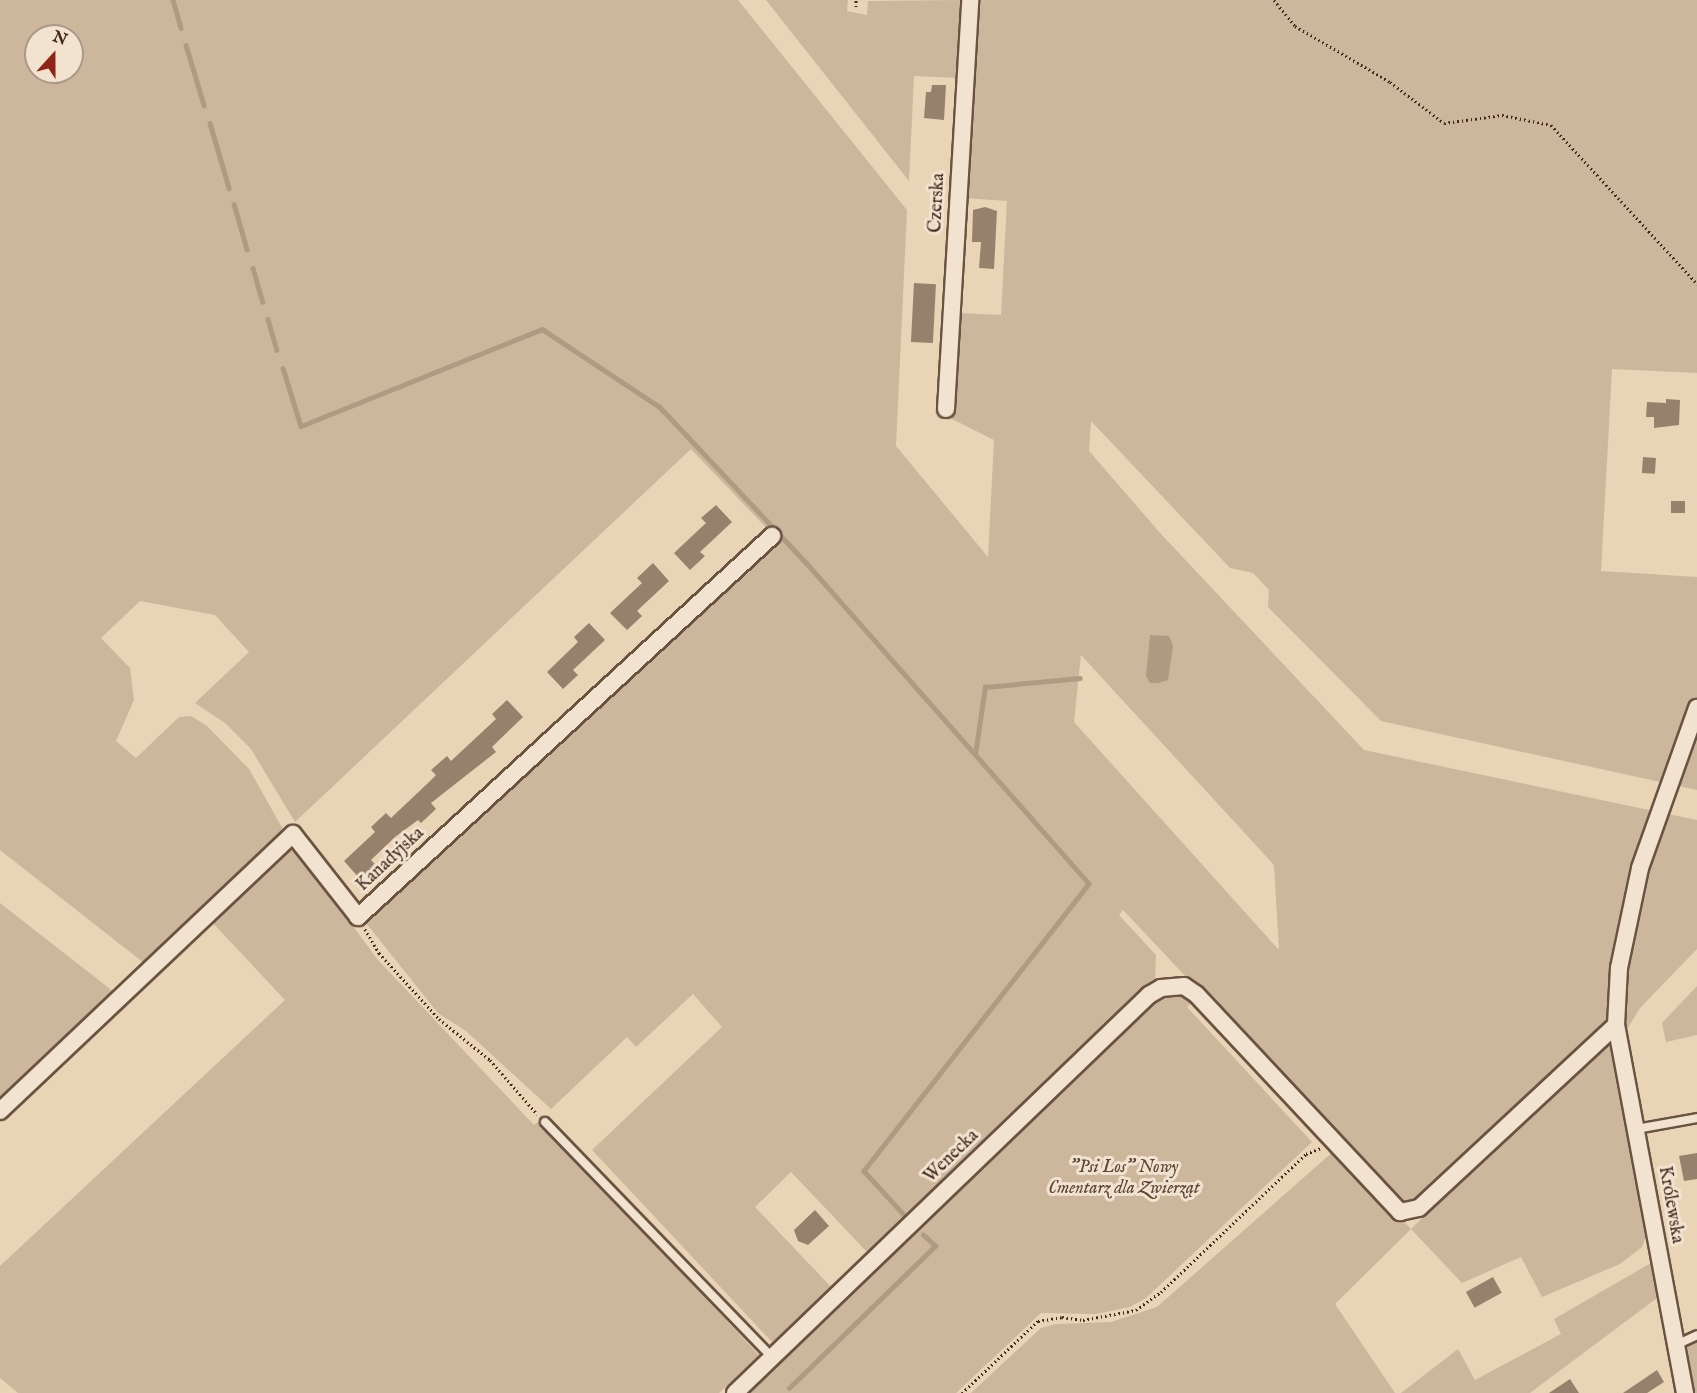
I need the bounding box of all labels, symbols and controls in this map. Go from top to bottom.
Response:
north arrow [24,24,84,84]
text: N [50,27,70,51]
street label: Czerska [926,173,950,233]
street label: Kanadyjska [353,823,429,897]
street label: Wenecka [920,1126,984,1188]
park label: "Psi Los" Nowy Cmentarz dla Zwierząt [1048,1158,1200,1200]
street label: Królewska [1653,1165,1687,1245]

